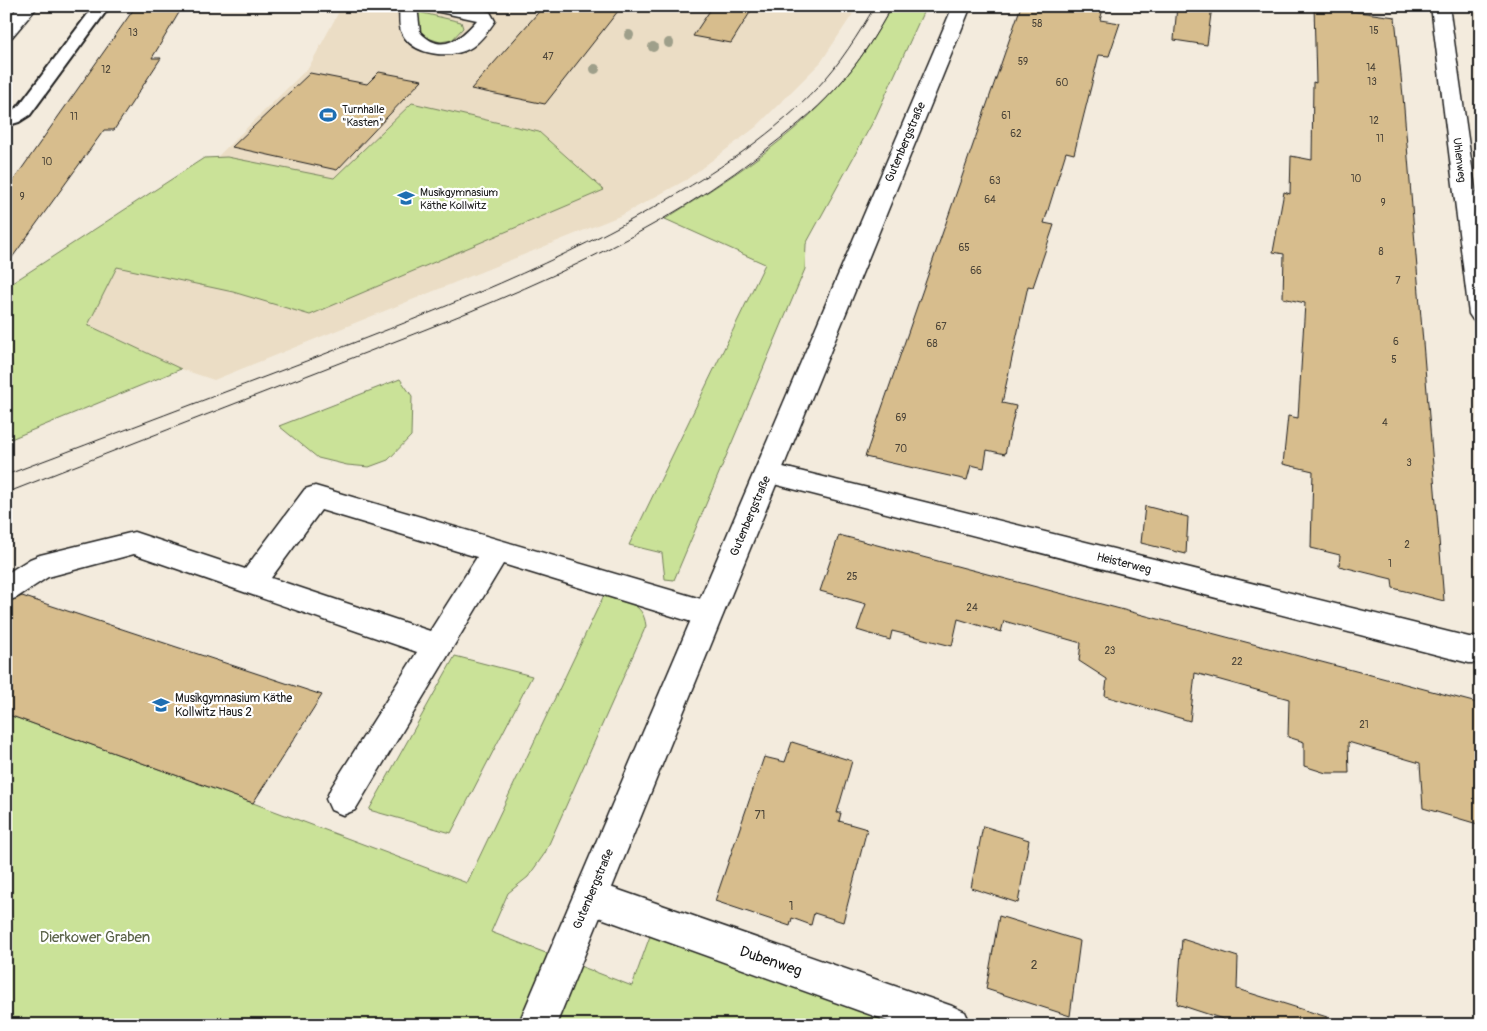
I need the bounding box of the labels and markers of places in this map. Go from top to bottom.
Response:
place label: Turnhalle "Kasten" [342,103,385,129]
sports icon: Turnhalle "Kasten" [318,105,338,125]
place label: Musikgymnasium Käthe Kollwitz [420,186,498,212]
school or university icon: Musikgymnasium Käthe Kollwitz [396,188,416,208]
place label: Musikgymnasium Käthe Kollwitz Haus 2 [175,691,292,720]
school or university icon: Musikgymnasium Käthe Kollwitz Haus 2 [151,695,171,715]

